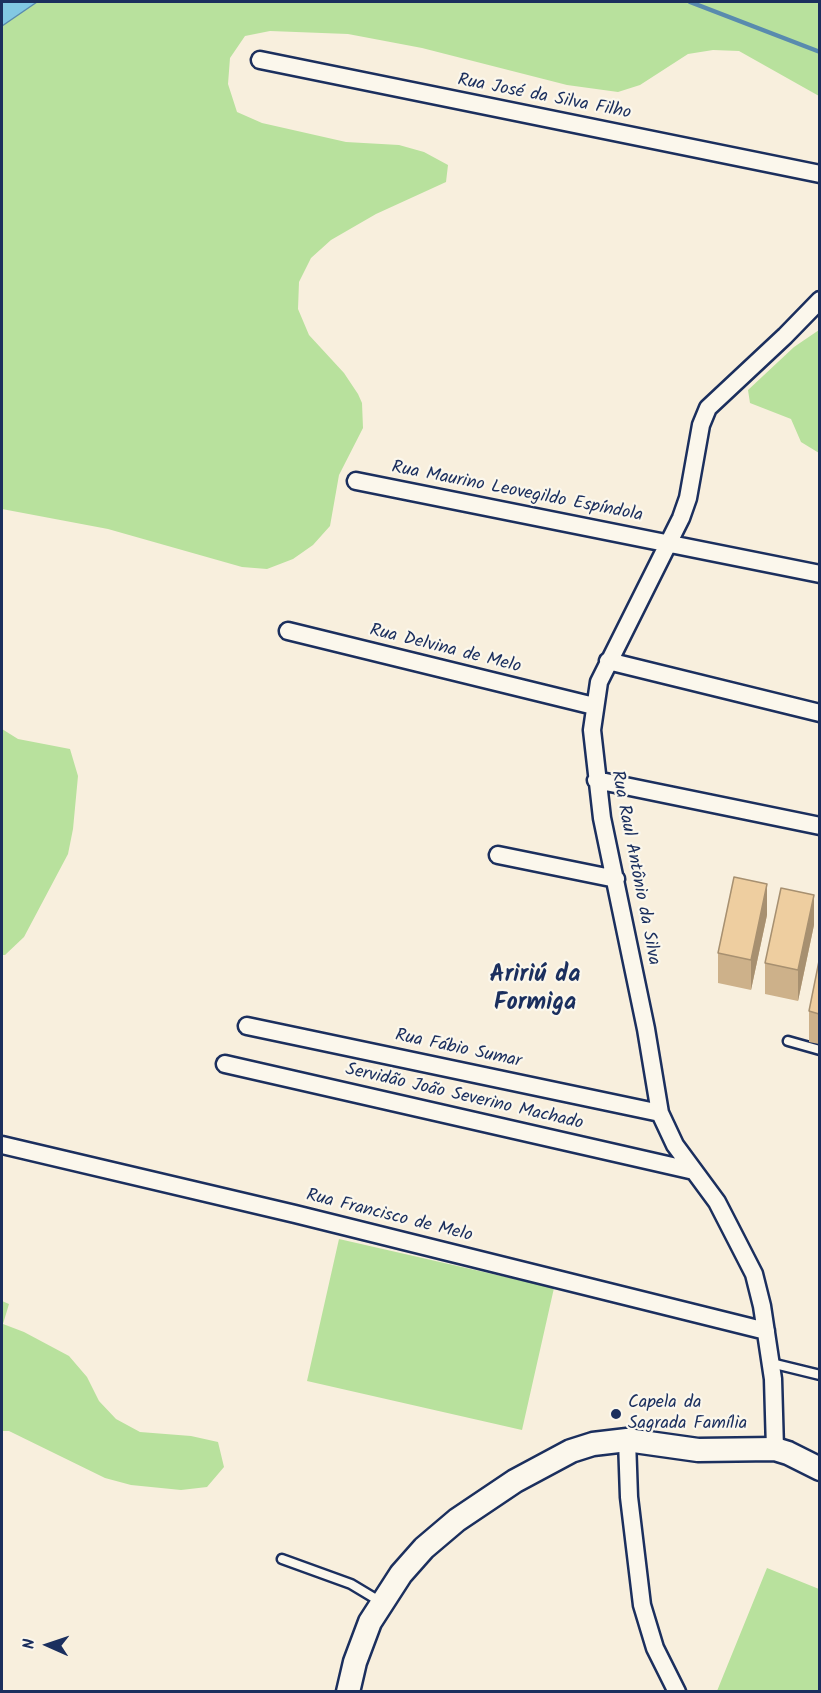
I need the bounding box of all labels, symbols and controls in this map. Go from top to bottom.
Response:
street label: Rua José da Silva Filho [455,71,633,125]
street label: Rua Maurino Leovegildo Espíndola [390,458,644,528]
street label: Rua Delvina de Melo [367,621,523,679]
street label: Rua Raul Antônio da Silva [605,769,663,967]
district label: Aririú da Formiga [490,963,580,1019]
street label: Rua Fábio Sumar [393,1026,523,1074]
street label: Servidão João Severino Machado [343,1060,585,1136]
street label: Rua Francisco de Melo [304,1186,474,1248]
place label: Capela da Sagrada Família [628,1393,747,1436]
marker: Capela da Sagrada Família [609,1407,623,1421]
north arrow [18,1615,78,1675]
text: N [17,1638,42,1650]

